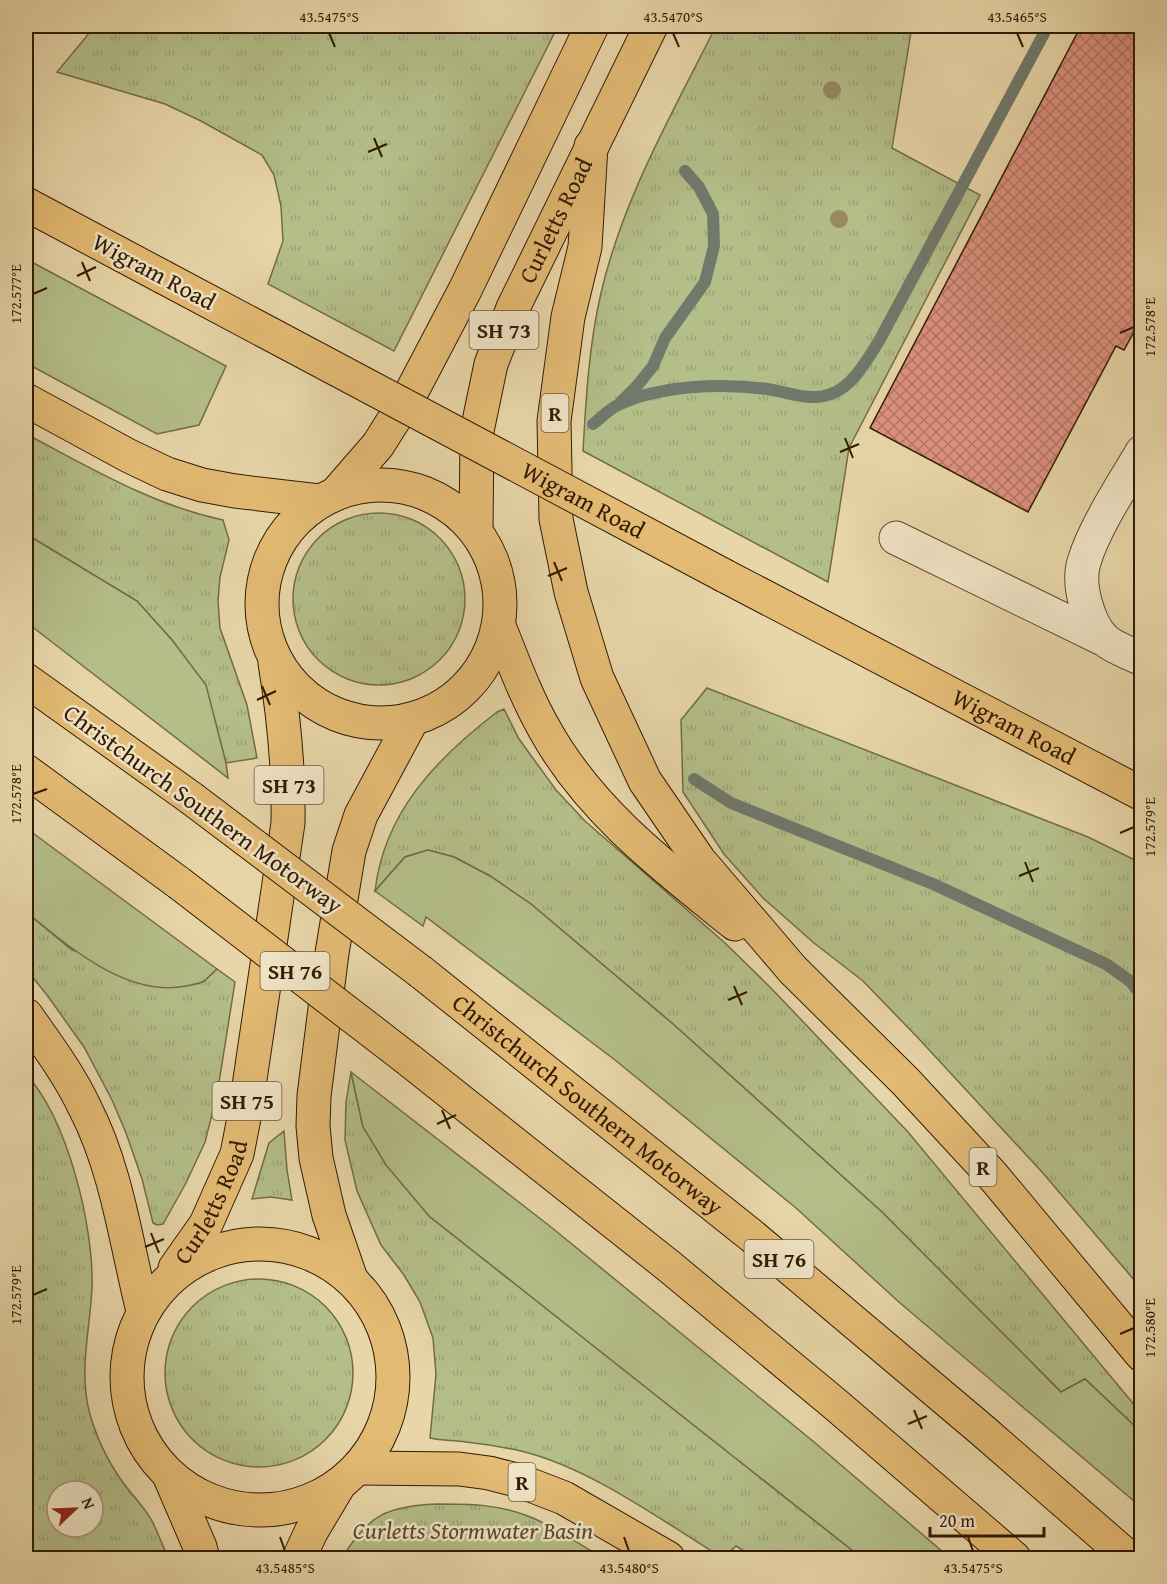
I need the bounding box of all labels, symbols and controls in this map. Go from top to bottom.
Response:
text: 43.5475°S [299,6,359,27]
text: 43.5470°S [643,6,703,27]
text: 43.5465°S [987,6,1047,27]
street label: Curletts Road [510,151,601,289]
street label: Wigram Road [86,224,222,319]
text: 172.577°E [5,264,26,324]
text: 172.578°E [1139,297,1160,357]
road number: SH 73 [470,311,538,349]
road number: R [542,394,568,432]
street label: Wigram Road [516,453,652,547]
street label: Wigram Road [946,680,1082,774]
street label: Christchurch Southern Motorway [56,695,350,922]
text: 172.578°E [5,764,26,824]
road number: SH 73 [254,766,324,804]
text: 172.579°E [1139,797,1160,857]
road number: SH 76 [260,952,330,990]
street label: Christchurch Southern Motorway [445,985,731,1223]
road number: SH 75 [212,1082,282,1120]
street label: Curletts Road [165,1137,256,1271]
road number: R [970,1148,996,1186]
road number: SH 76 [744,1240,814,1278]
text: 172.579°E [5,1265,26,1325]
text: 172.580°E [1139,1298,1160,1358]
road number: R [508,1463,536,1501]
north arrow [45,1479,105,1539]
text: N [76,1494,102,1513]
scale bar [930,1500,1044,1538]
text: 20 m [939,1507,975,1534]
park label: Curletts Stormwater Basin [353,1513,593,1548]
text: 43.5485°S [255,1557,315,1578]
text: 43.5480°S [599,1557,659,1578]
text: 43.5475°S [943,1557,1003,1578]

